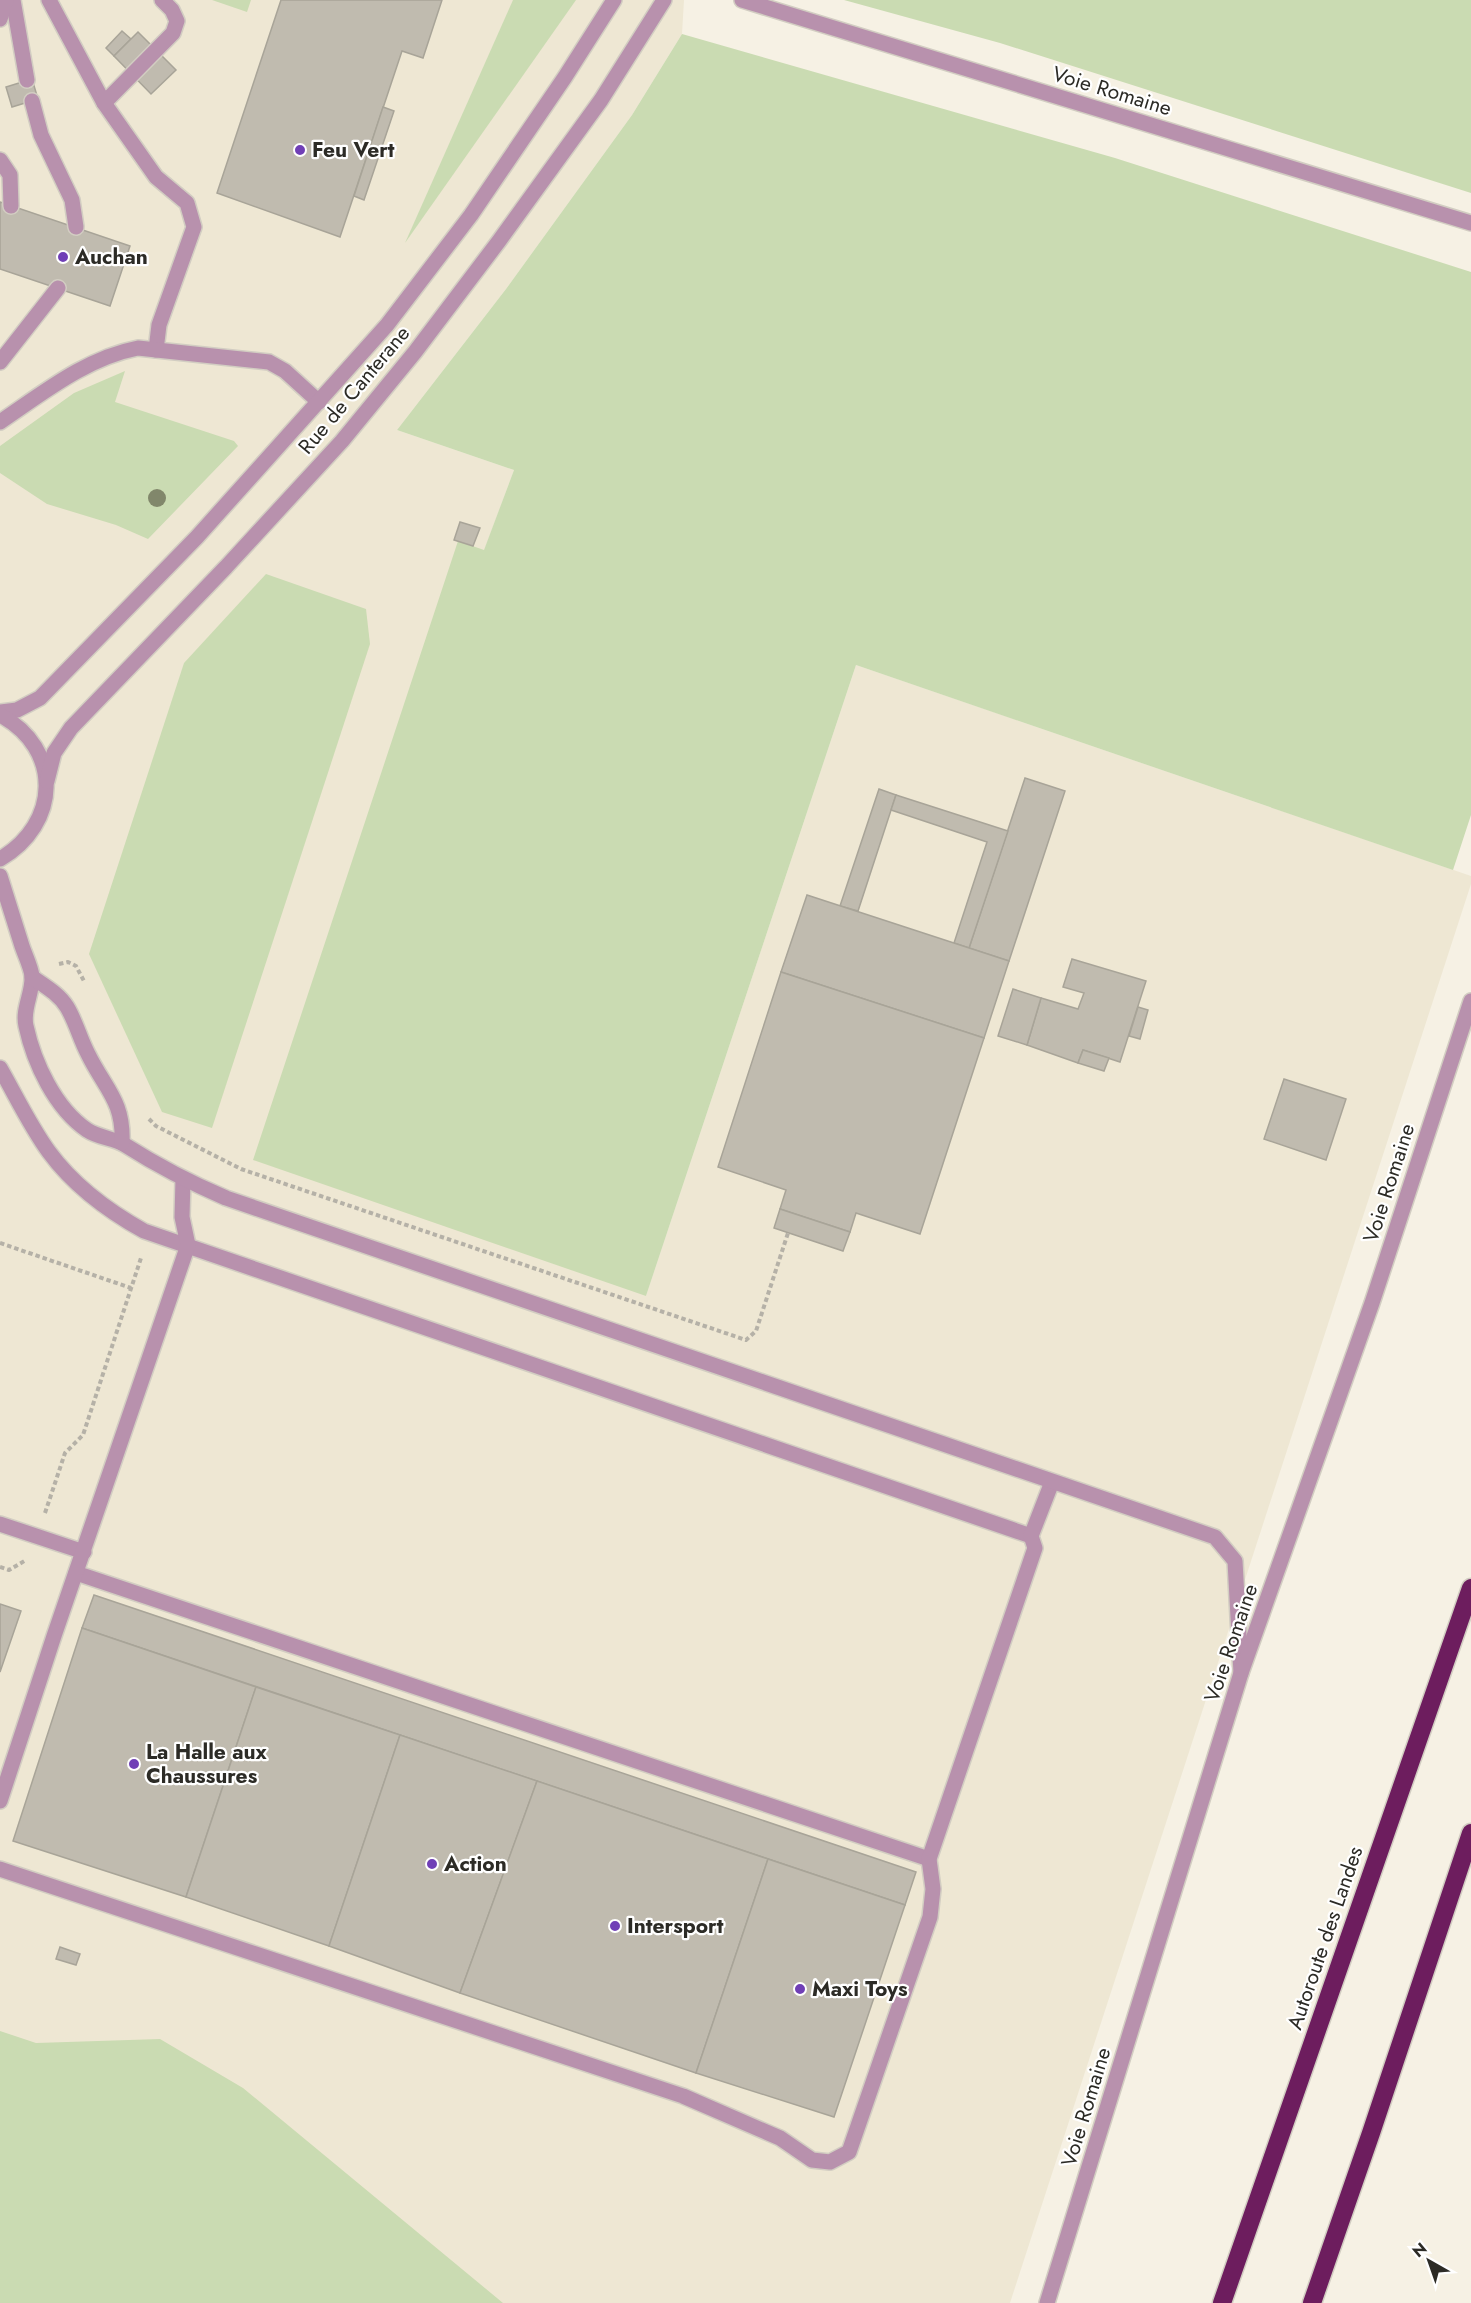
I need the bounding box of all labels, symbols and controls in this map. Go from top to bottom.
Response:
street label: Voie Romaine [1049,59,1175,123]
place label: Feu Vert [312,135,395,165]
marker: Feu Vert [293,143,307,157]
place label: Auchan [74,242,148,272]
marker: Auchan [56,250,70,264]
street label: Rue de Canterane [291,319,417,461]
street label: Voie Romaine [1356,1120,1422,1246]
street label: Voie Romaine [1197,1580,1265,1706]
place label: La Halle aux Chaussures [146,1737,268,1791]
marker: La Halle aux Chaussures [127,1757,141,1771]
street label: Autoroute des Landes [1280,1842,1370,2034]
place label: Action [443,1849,507,1879]
marker: Action [425,1857,439,1871]
place label: Intersport [627,1911,724,1941]
marker: Intersport [608,1919,622,1933]
place label: Maxi Toys [812,1974,908,2004]
marker: Maxi Toys [793,1982,807,1996]
street label: Voie Romaine [1054,2044,1118,2170]
north arrow [1399,2231,1459,2291]
text: N [1407,2237,1432,2263]

